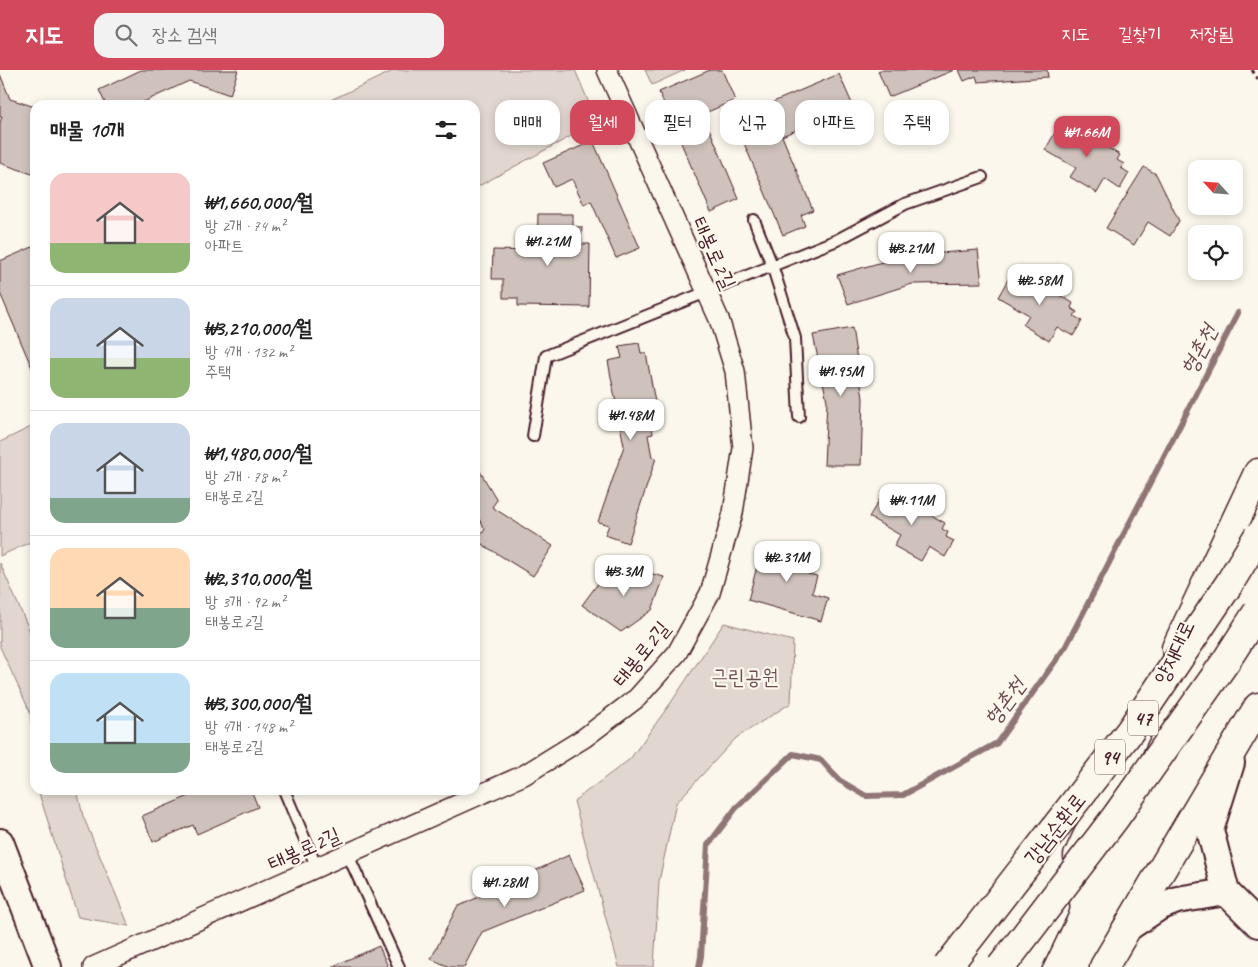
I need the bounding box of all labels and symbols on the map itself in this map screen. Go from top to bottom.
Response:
pin: ₩1.66M [1046,116,1128,158]
north arrow [1188,160,1242,215]
street label: 태봉로2길 [686,213,742,294]
pin: ₩1.21M [507,224,589,267]
pin: ₩3.21M [870,232,952,274]
pin: ₩2.58M [999,264,1081,306]
water label: 형촌천 [1174,318,1225,380]
pin: ₩1.95M [800,354,882,397]
pin: ₩1.48M [590,398,672,441]
pin: ₩4.11M [871,484,953,526]
pin: ₩2.31M [746,540,828,583]
pin: ₩3.3M [589,554,659,597]
street label: 태봉로2길 [607,616,675,692]
street label: 양재대로 [1148,616,1200,688]
park label: 근린공원 [711,664,779,690]
water label: 형촌천 [978,670,1033,732]
road number: 47 [1128,700,1158,736]
road number: 94 [1095,740,1125,774]
street label: 강남순환로 [1019,788,1091,870]
street label: 태봉로2길 [264,821,345,877]
pin: ₩1.28M [464,866,546,908]

